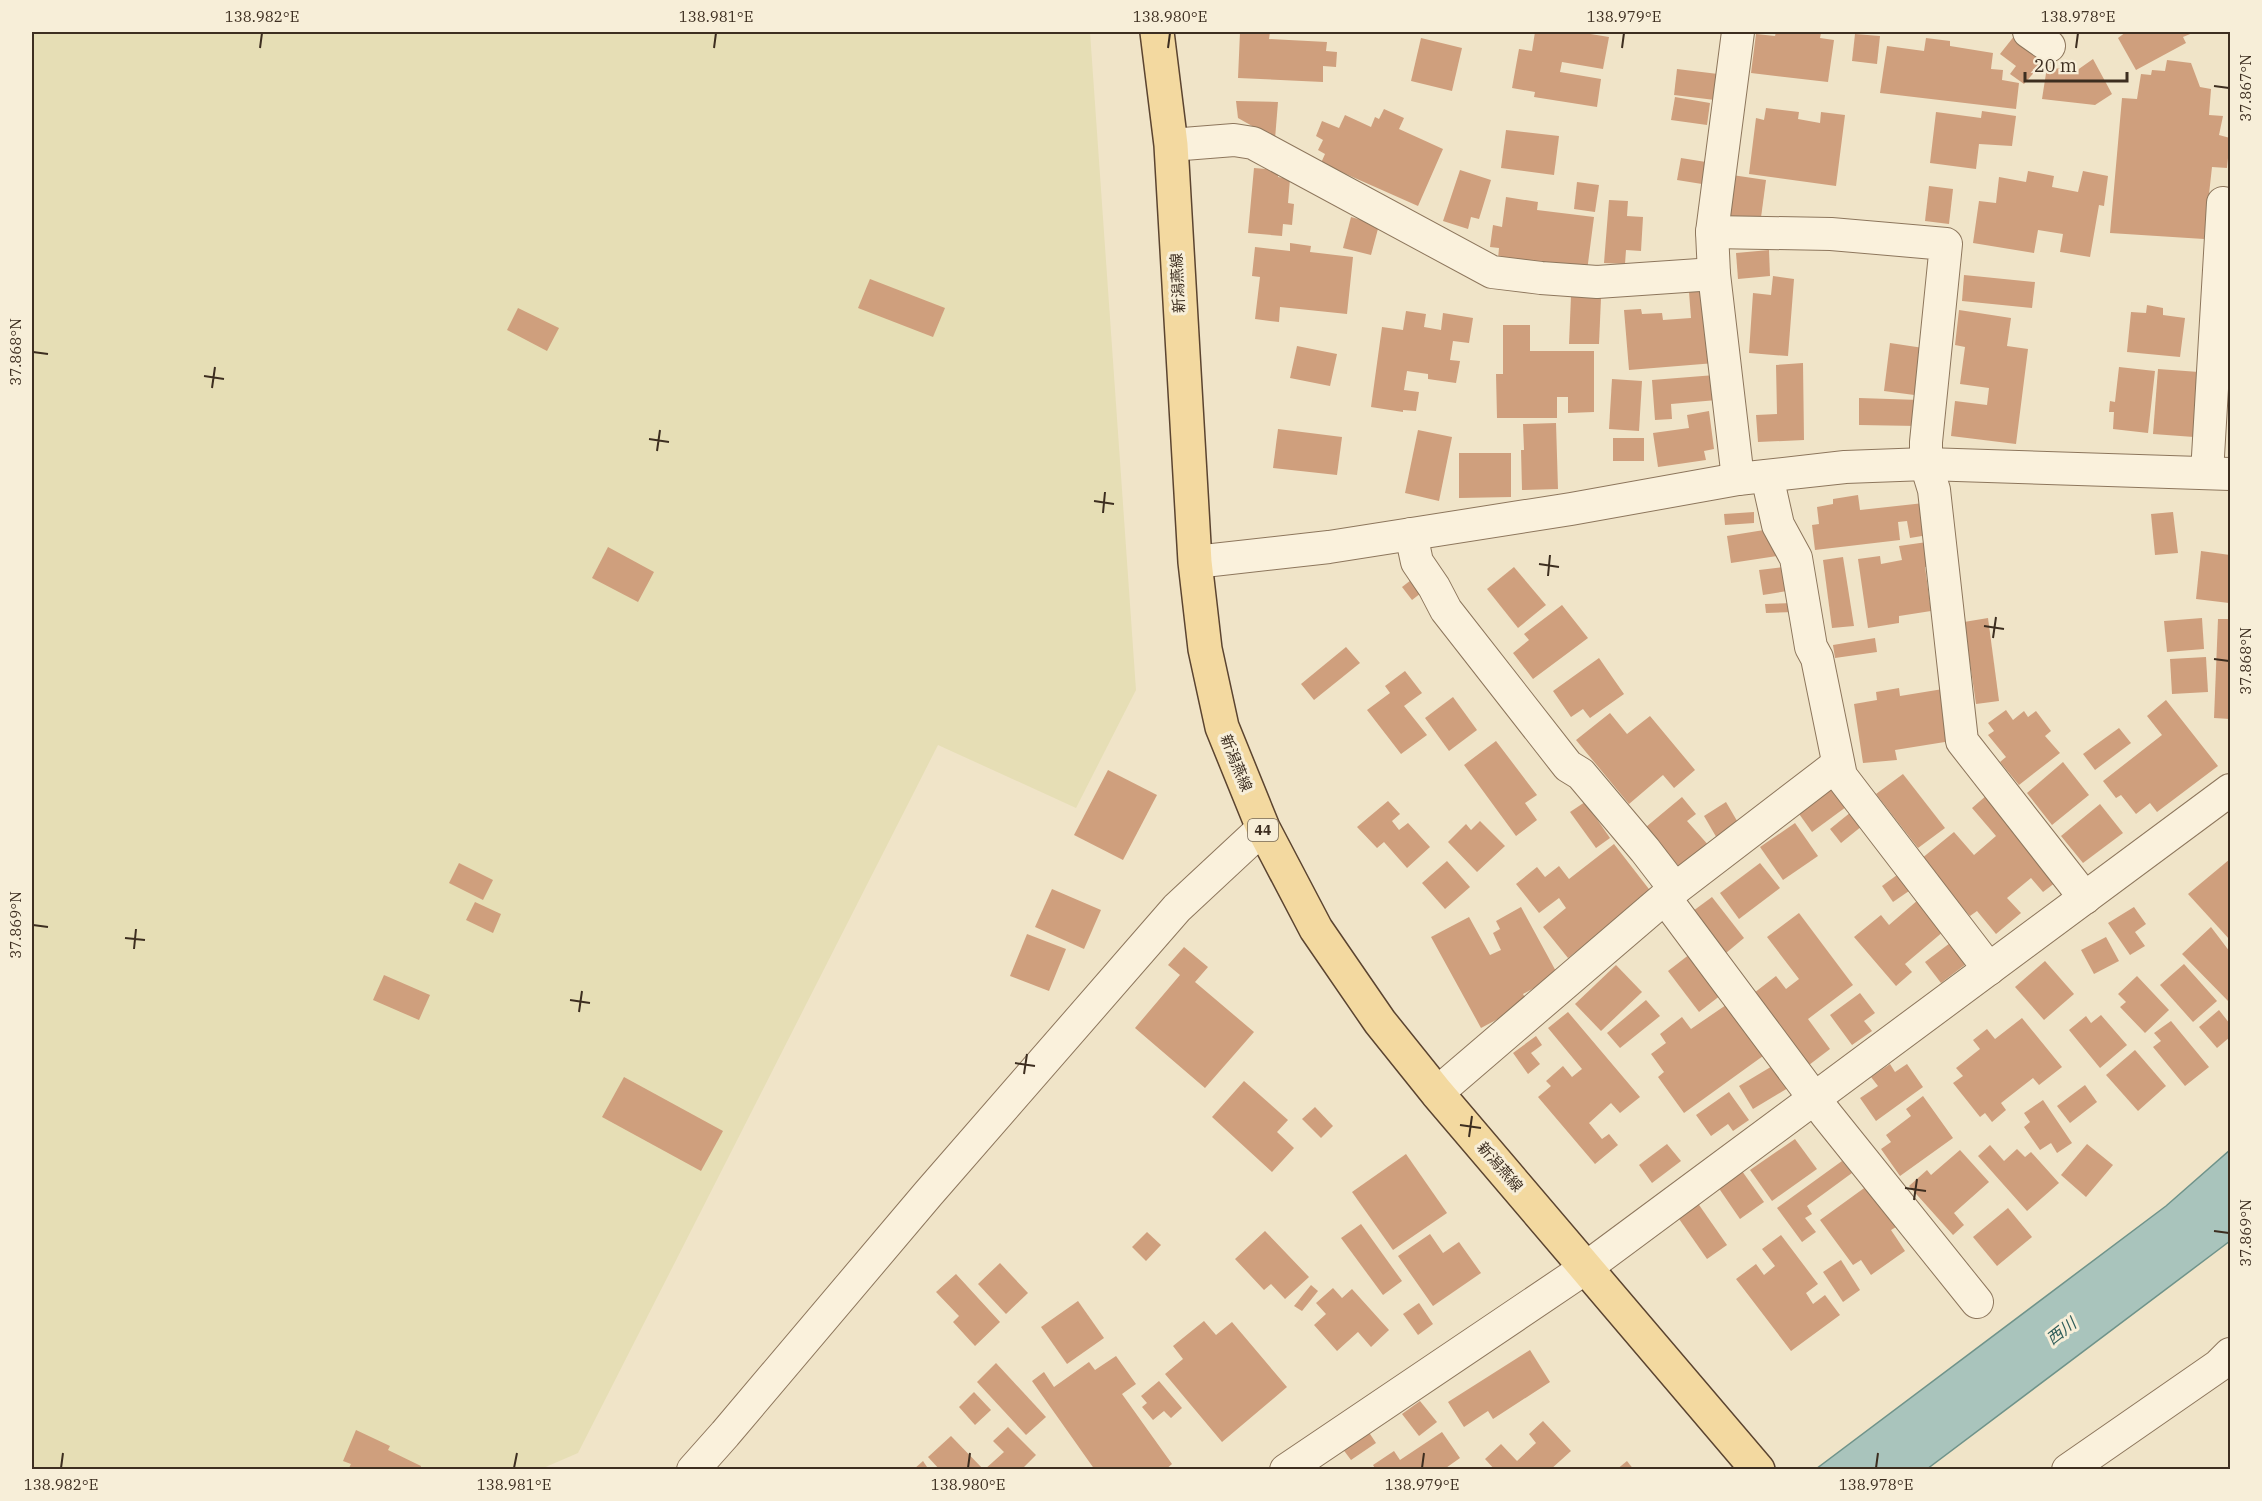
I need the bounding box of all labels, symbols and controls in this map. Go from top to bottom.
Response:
text: 138.982°E [225,7,299,26]
text: 138.981°E [679,7,753,26]
text: 138.980°E [1133,7,1207,26]
text: 138.979°E [1587,7,1661,26]
text: 138.978°E [2041,7,2115,26]
scale bar [2025,45,2127,83]
text: 20 m [2034,54,2077,77]
text: 37.867°N [2236,54,2255,122]
street label: 新潟燕線 [1166,253,1189,313]
text: 37.868°N [6,318,25,386]
text: 37.868°N [2236,627,2255,695]
street label: 新潟燕線 [1216,731,1257,794]
road number: 44 [1248,819,1278,841]
text: 37.869°N [6,891,25,959]
street label: 新潟燕線 [1474,1138,1527,1196]
text: 37.869°N [2236,1199,2255,1267]
water label: 西川 [2042,1312,2081,1349]
text: 138.982°E [24,1475,98,1494]
text: 138.981°E [477,1475,551,1494]
text: 138.980°E [931,1475,1005,1494]
text: 138.979°E [1385,1475,1459,1494]
text: 138.978°E [1839,1475,1913,1494]

